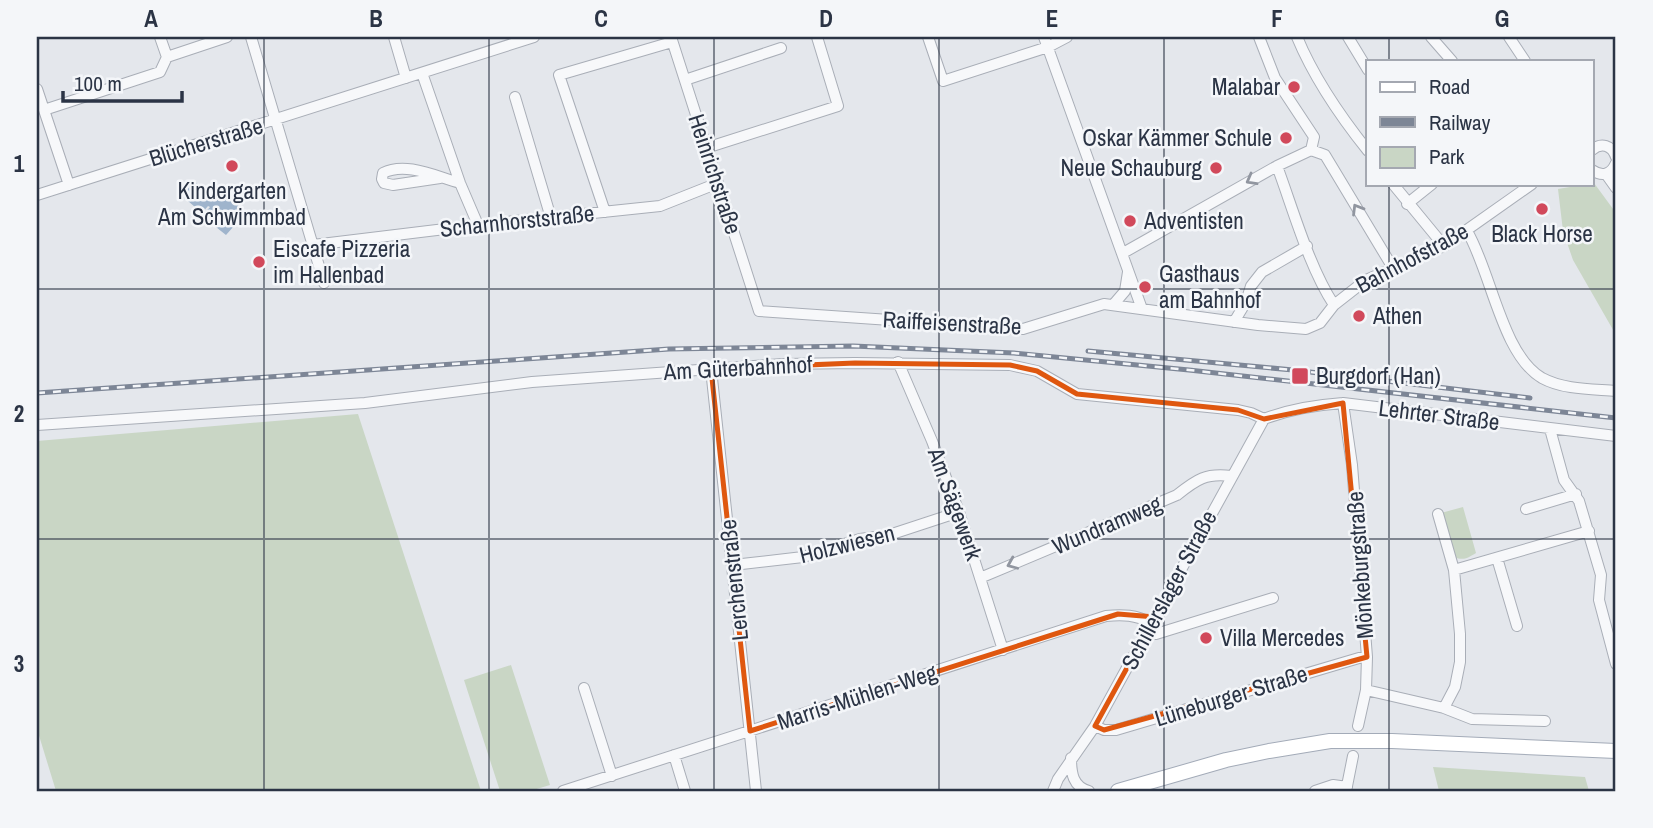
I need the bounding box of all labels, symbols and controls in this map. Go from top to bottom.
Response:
text: A [144,3,158,34]
text: B [369,3,383,34]
text: C [594,3,608,34]
text: D [819,3,833,34]
text: E [1046,3,1058,34]
text: F [1271,3,1283,34]
text: G [1495,3,1509,34]
scale bar [63,60,182,104]
legend [1366,60,1594,186]
text: 100 m [74,69,122,98]
place label: Malabar [1212,71,1281,102]
text: Road [1429,72,1470,101]
marker: Malabar [1286,79,1302,95]
text: Railway [1429,108,1491,137]
street label: Blücherstraße [145,110,267,174]
street label: Heinrichstraße [681,110,749,238]
place label: Oskar Kämmer Schule [1082,122,1272,153]
marker: Oskar Kämmer Schule [1278,130,1294,146]
text: Park [1429,142,1465,171]
text: 1 [14,148,25,179]
place label: Neue Schauburg [1060,152,1203,183]
marker: Kindergarten Am Schwimmbad [224,158,240,174]
marker: Neue Schauburg [1208,160,1224,176]
one-way arrow [1245,172,1258,185]
place label: Kindergarten Am Schwimmbad [157,175,306,232]
street label: Scharnhorststraße [438,197,596,244]
marker: Black Horse [1534,201,1550,217]
one-way arrow [1352,204,1365,217]
place label: Adventisten [1143,205,1244,236]
marker: Adventisten [1122,213,1138,229]
street label: Bahnhofstraße [1350,215,1474,300]
place label: Black Horse [1491,218,1593,249]
place label: Eiscafe Pizzeria im Hallenbad [273,233,411,290]
marker: Eiscafe Pizzeria im Hallenbad [251,254,267,270]
place label: Gasthaus am Bahnhof [1159,258,1261,315]
marker: Gasthaus am Bahnhof [1137,279,1153,295]
place label: Athen [1372,300,1422,331]
street label: Raiffeisenstraße [882,303,1022,342]
marker: Athen [1351,308,1367,324]
street label: Am Güterbahnhof [662,348,814,387]
place label: Burgdorf (Han) [1316,360,1441,391]
marker: Burgdorf (Han) [1290,366,1310,386]
street label: Lehrter Straße [1377,392,1501,437]
text: 2 [14,398,24,429]
street label: Am Sägewerk [920,442,990,565]
street label: Wundramweg [1047,487,1167,561]
street label: Mönkeburgstraße [1339,490,1380,640]
street label: Schillerslager Straße [1114,505,1224,675]
street label: Holzwiesen [796,517,898,570]
street label: Lerchenstraße [712,518,755,642]
one-way arrow [1006,556,1018,570]
place label: Villa Mercedes [1220,622,1344,653]
marker: Villa Mercedes [1198,630,1214,646]
text: 3 [14,648,24,679]
street label: Marris-Mühlen-Weg [773,656,941,737]
street label: Lüneburger Straße [1151,658,1311,733]

